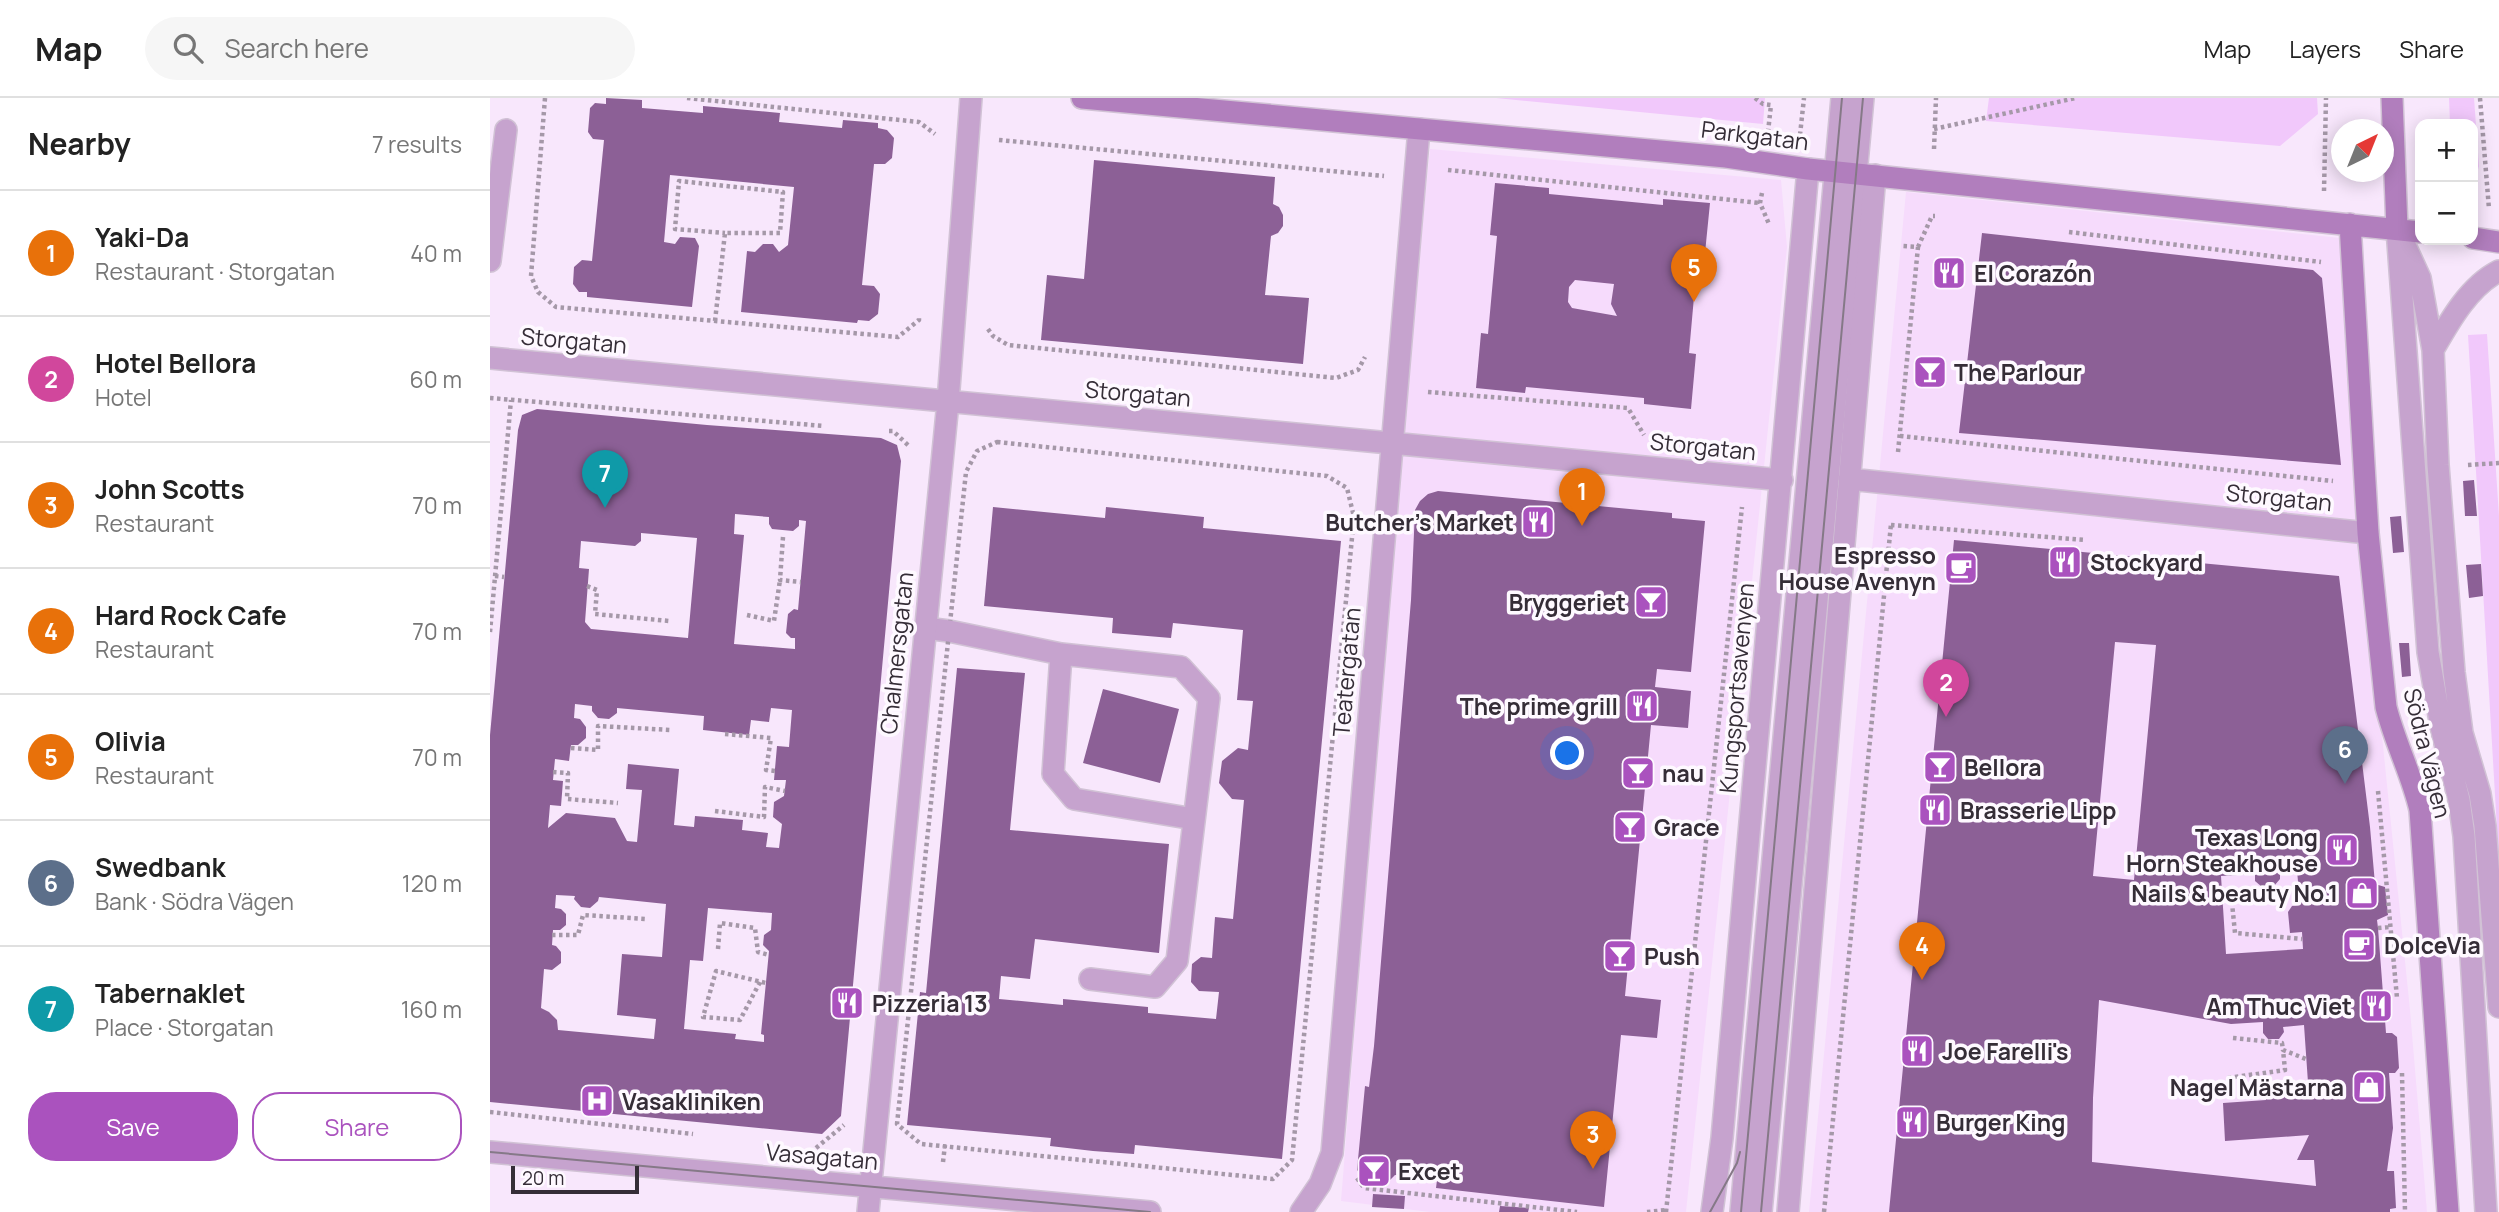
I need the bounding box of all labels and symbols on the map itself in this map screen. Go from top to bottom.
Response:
street label: Parkgatan [1700,113,1810,157]
north arrow [2331,119,2394,182]
pin: 5 [1671,244,1717,302]
restaurant icon: El Corazón [1930,254,1968,292]
place label: El Corazón [1974,257,2092,289]
street label: Storgatan [520,319,628,361]
bar icon: The Parlour [1911,353,1949,391]
place label: The Parlour [1954,356,2082,388]
street label: Storgatan [1084,372,1192,414]
street label: Storgatan [1648,425,1758,467]
pin: 7 [582,450,628,508]
pin: 1 [1559,468,1605,526]
street label: Storgatan [2224,476,2334,518]
restaurant icon: Butcher's Market [1519,503,1557,541]
place label: Butcher's Market [1325,506,1514,538]
place label: Espresso House Avenyn [1778,539,1936,597]
restaurant icon: Stockyard [2046,543,2084,581]
place label: Stockyard [2090,546,2203,578]
cafe icon: Espresso House Avenyn [1942,549,1980,587]
street label: Chalmersgatan [872,570,920,736]
street label: Kungsportsavenyen [1711,582,1761,794]
bar icon: Bryggeriet [1632,583,1670,621]
place label: Bryggeriet [1509,586,1626,618]
street label: Teatergatan [1324,606,1368,738]
pin: 2 [1923,659,1969,717]
street label: Södra Vägen [2396,685,2460,821]
restaurant icon: The prime grill [1623,687,1661,725]
place label: The prime grill [1460,690,1618,722]
pin: 6 [2322,726,2368,784]
your location [1550,736,1584,770]
bar icon: Bellora [1921,748,1959,786]
place label: Bellora [1964,751,2042,783]
bar icon: nau [1619,754,1657,792]
place label: nau [1662,757,1704,789]
restaurant icon: Brasserie Lipp [1916,791,1954,829]
place label: Brasserie Lipp [1960,794,2117,826]
bar icon: Grace [1611,808,1649,846]
place label: Grace [1654,811,1720,843]
place label: Texas Long Horn Steakhouse [2126,821,2318,879]
restaurant icon: Texas Long Horn Steakhouse [2323,831,2361,869]
shop icon: Nails & beauty No.1 [2343,874,2381,912]
place label: Nails & beauty No.1 [2131,877,2338,909]
pin: 4 [1899,922,1945,980]
cafe icon: DolceVia [2340,926,2378,964]
place label: DolceVia [2384,929,2481,961]
bar icon: Push [1601,937,1639,975]
place label: Push [1644,940,1700,972]
restaurant icon: Pizzeria 13 [828,984,866,1022]
place label: Pizzeria 13 [872,987,988,1019]
restaurant icon: Am Thuc Viet [2357,987,2395,1025]
place label: Am Thuc Viet [2206,990,2352,1022]
restaurant icon: Joe Farelli's [1898,1032,1936,1070]
place label: Joe Farelli's [1942,1035,2069,1067]
shop icon: Nagel Mästarna [2350,1068,2388,1106]
place label: Nagel Mästarna [2170,1071,2344,1103]
hospital icon: Vasakliniken [578,1082,616,1120]
place label: Vasakliniken [622,1085,761,1117]
restaurant icon: Burger King [1893,1103,1931,1141]
place label: Burger King [1936,1106,2065,1138]
pin: 3 [1570,1111,1616,1169]
street label: Vasagatan [765,1135,879,1177]
bar icon: Excet [1355,1152,1393,1190]
place label: Excet [1398,1155,1460,1187]
scale bar [511,1163,639,1195]

